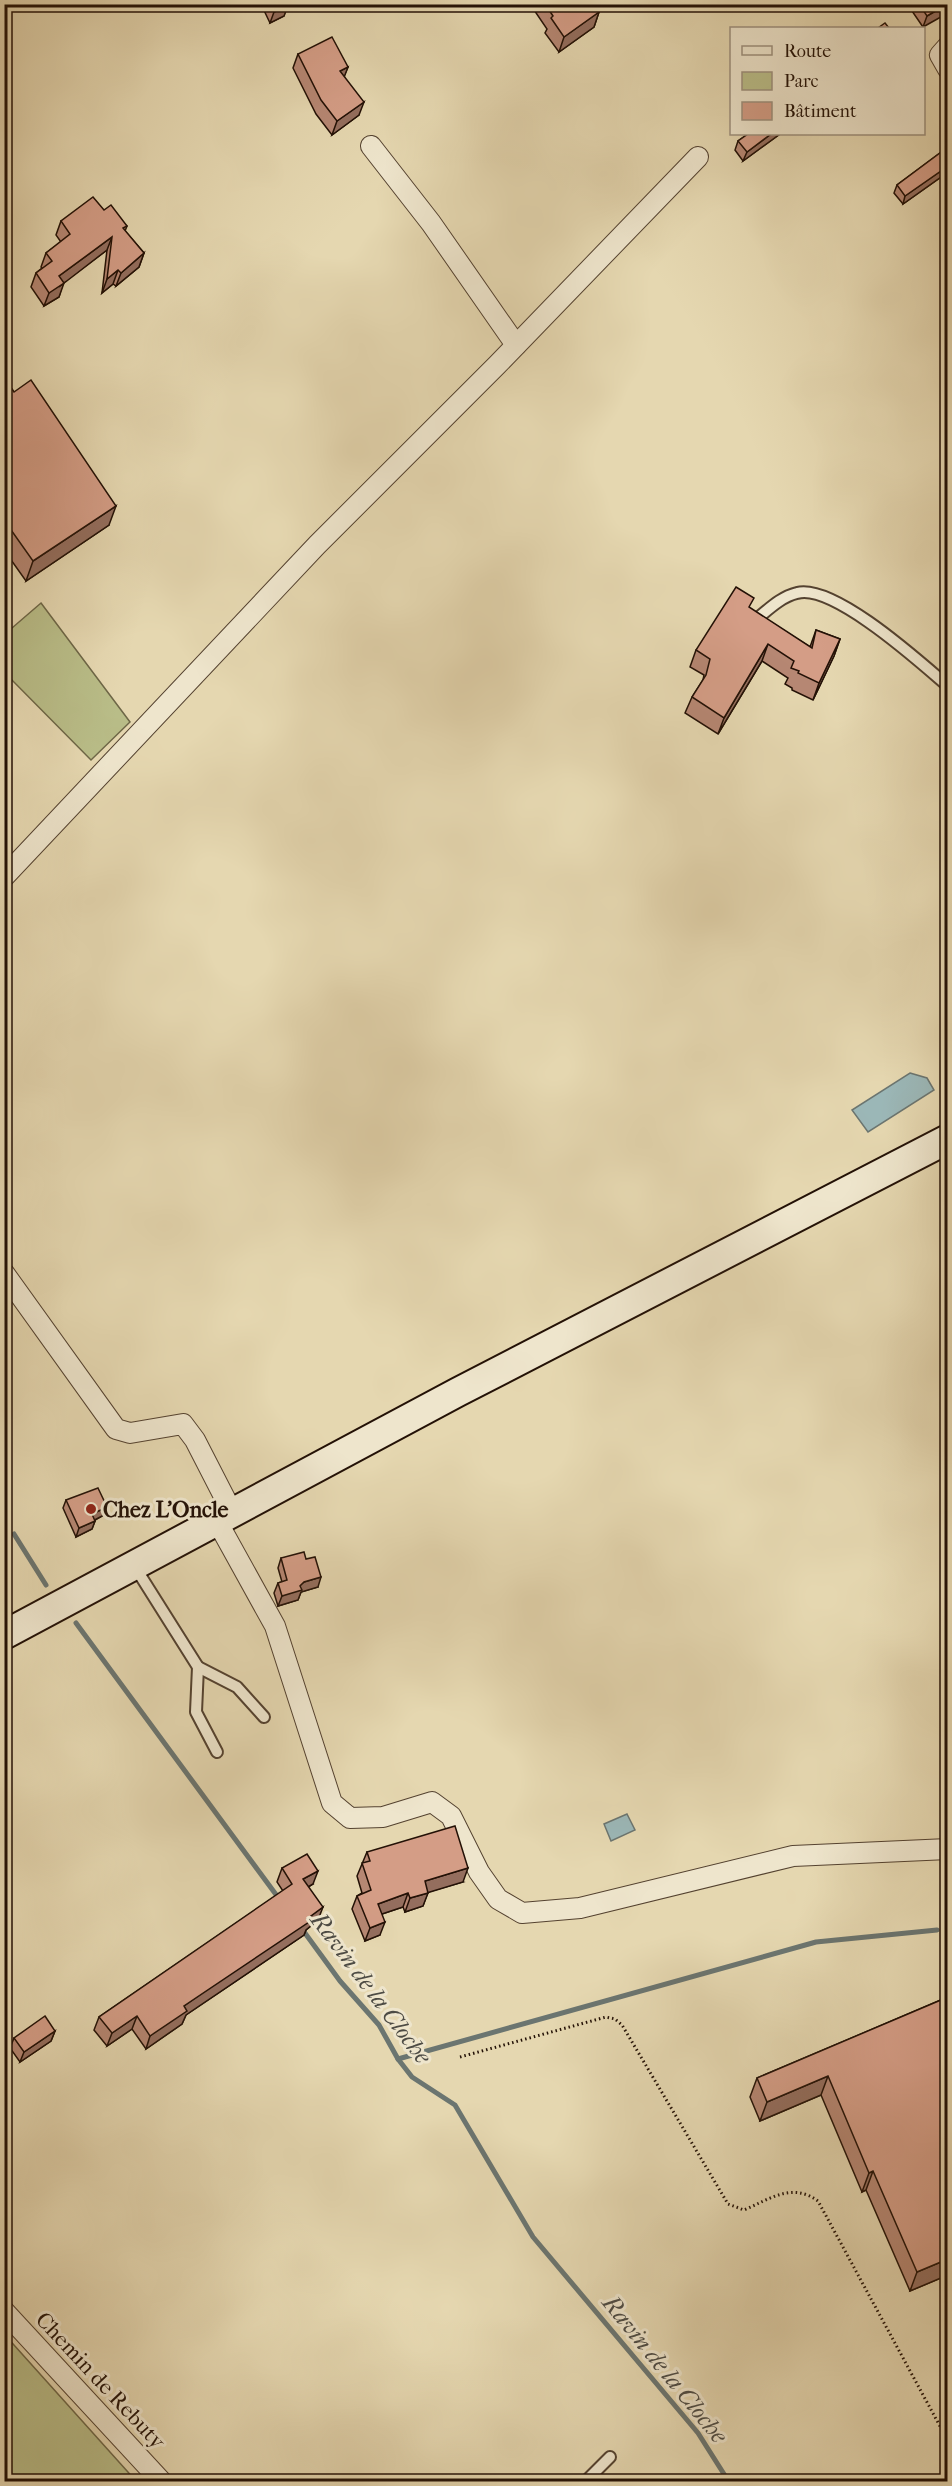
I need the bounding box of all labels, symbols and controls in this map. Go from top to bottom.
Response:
legend [730,27,925,135]
text: Route [784,41,831,62]
text: Parc [784,71,819,92]
text: Bâtiment [784,101,857,122]
place label: Chez L'Oncle [103,1497,229,1523]
marker: Chez L'Oncle [84,1502,98,1516]
water label: Ravin de la Cloche [304,1905,438,2070]
water label: Ravin de la Cloche [596,2288,734,2450]
street label: Chemin de Rebuty [30,2307,171,2455]

